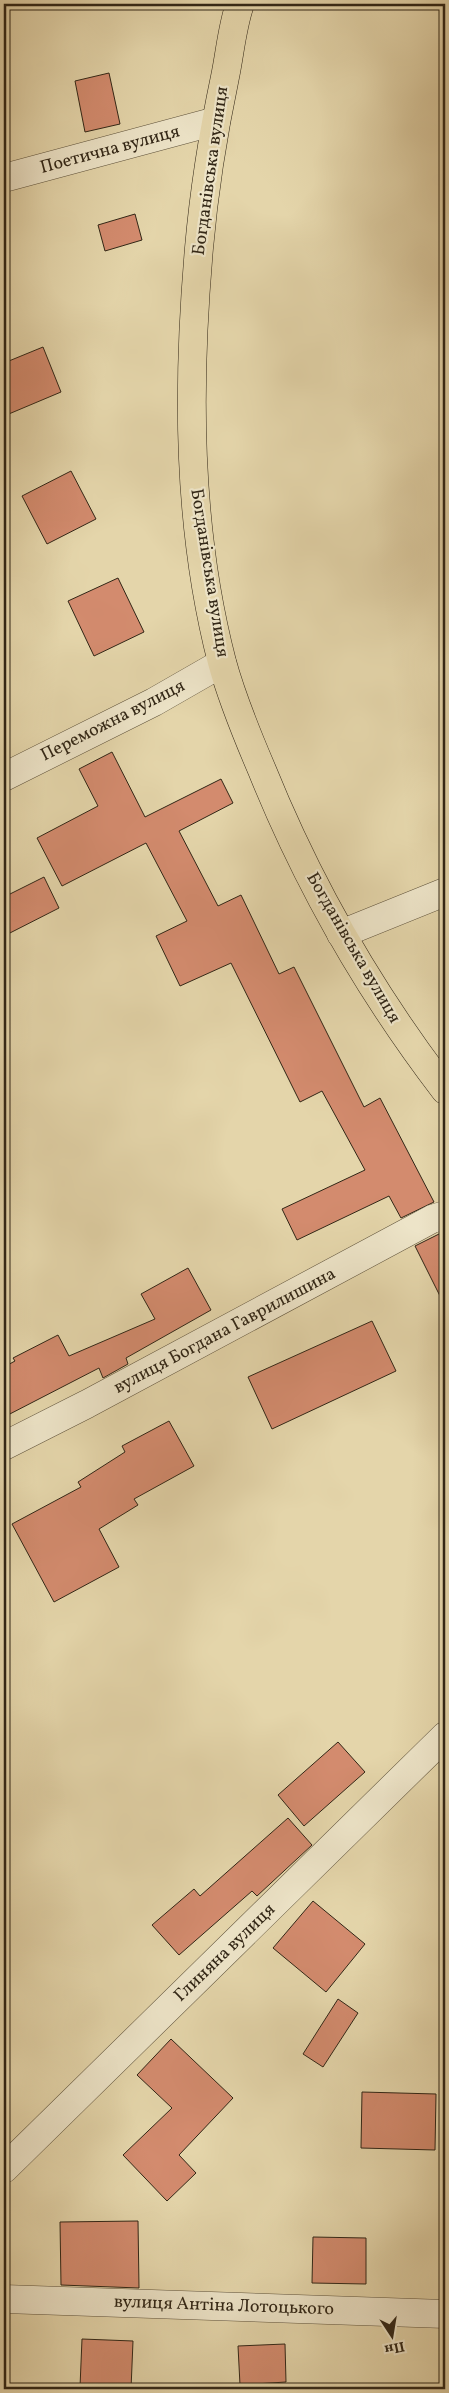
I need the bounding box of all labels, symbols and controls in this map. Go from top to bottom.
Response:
street label: Богданівська вулиця [187,85,235,257]
street label: Поетична вулиця [37,119,183,181]
street label: Богданівська вулиця [183,487,235,659]
street label: Переможна вулиця [36,674,190,768]
street label: Богданівська вулиця [300,868,406,1028]
street label: вулиця Богдана Гаврилишина [110,1262,340,1400]
street label: Глиняна вулиця [169,1898,281,2008]
street label: вулиця Антіна Лотоцького [113,2290,335,2322]
north arrow [366,2310,416,2360]
text: Пн [383,2336,406,2359]

